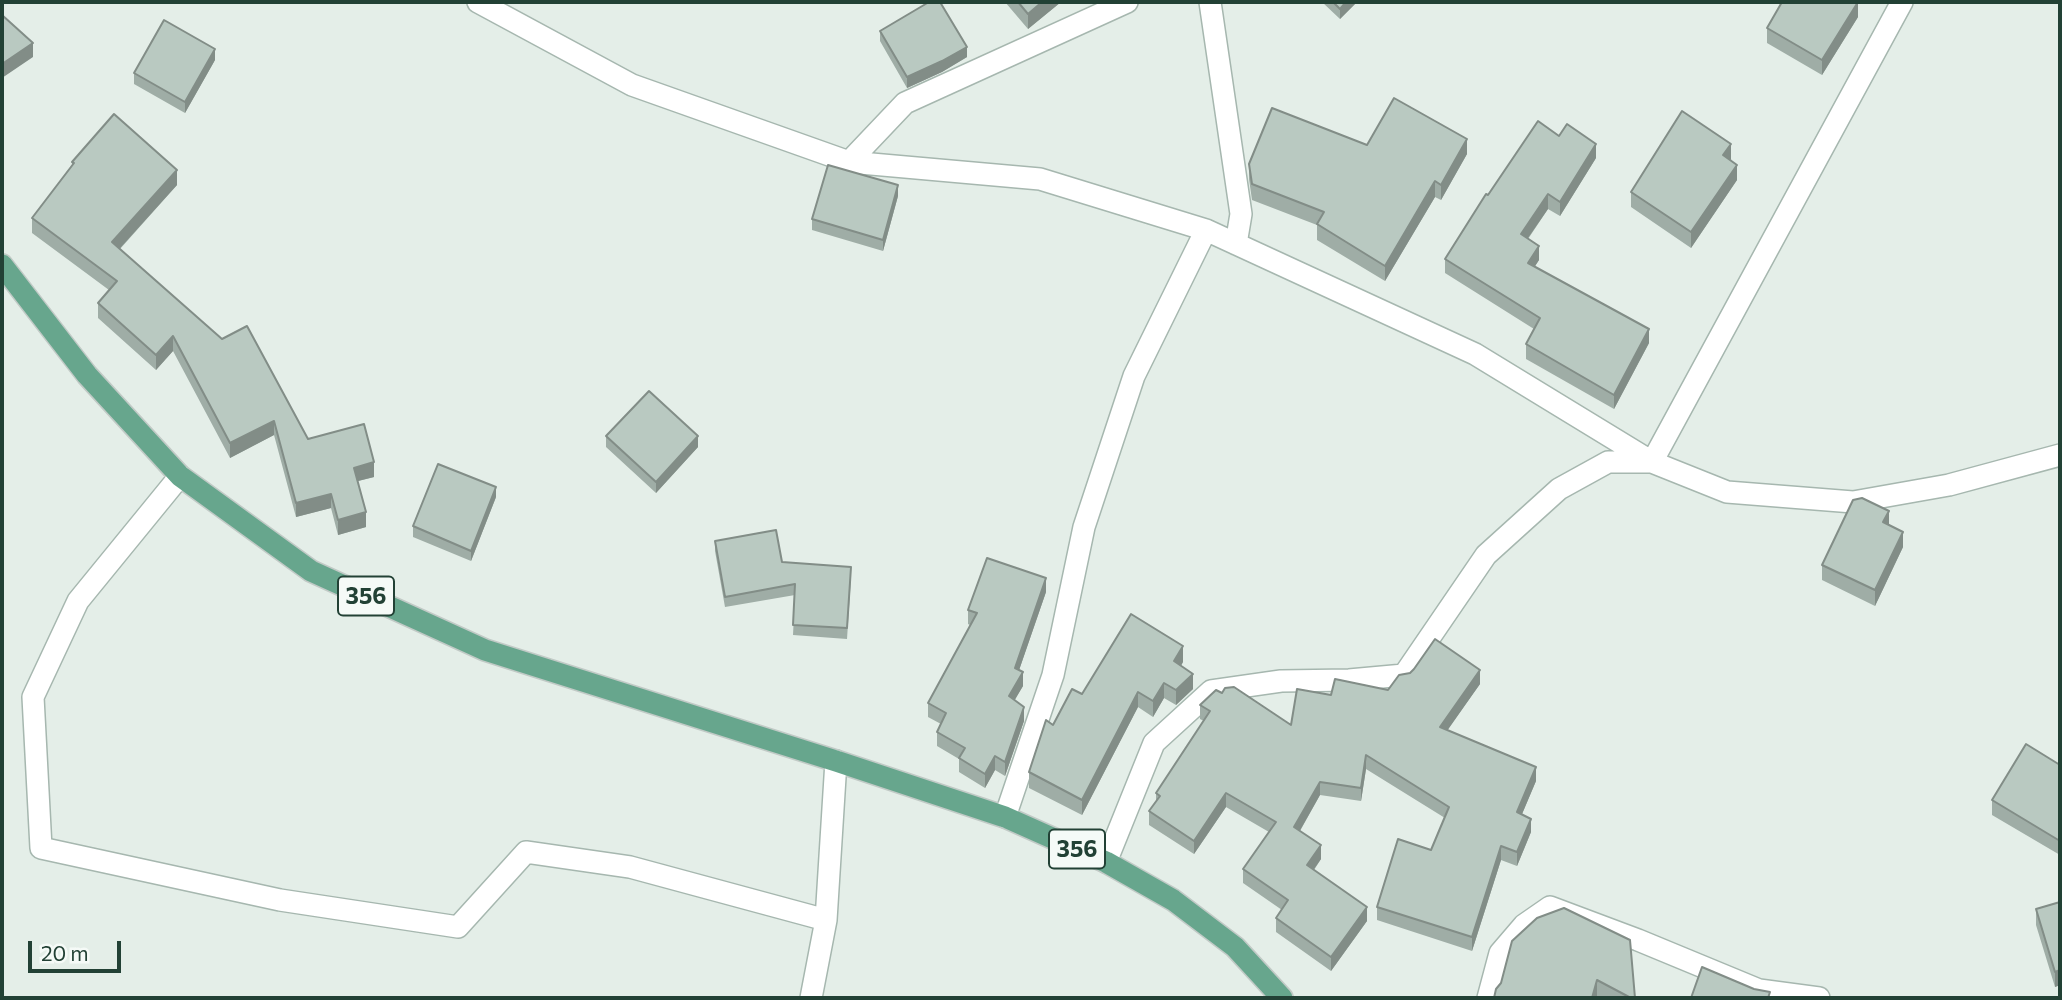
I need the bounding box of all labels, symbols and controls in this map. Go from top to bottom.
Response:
road number: 356 [338,576,394,616]
road number: 356 [1049,830,1105,869]
scale bar [32,926,124,970]
text: 20 m [41,940,89,965]

